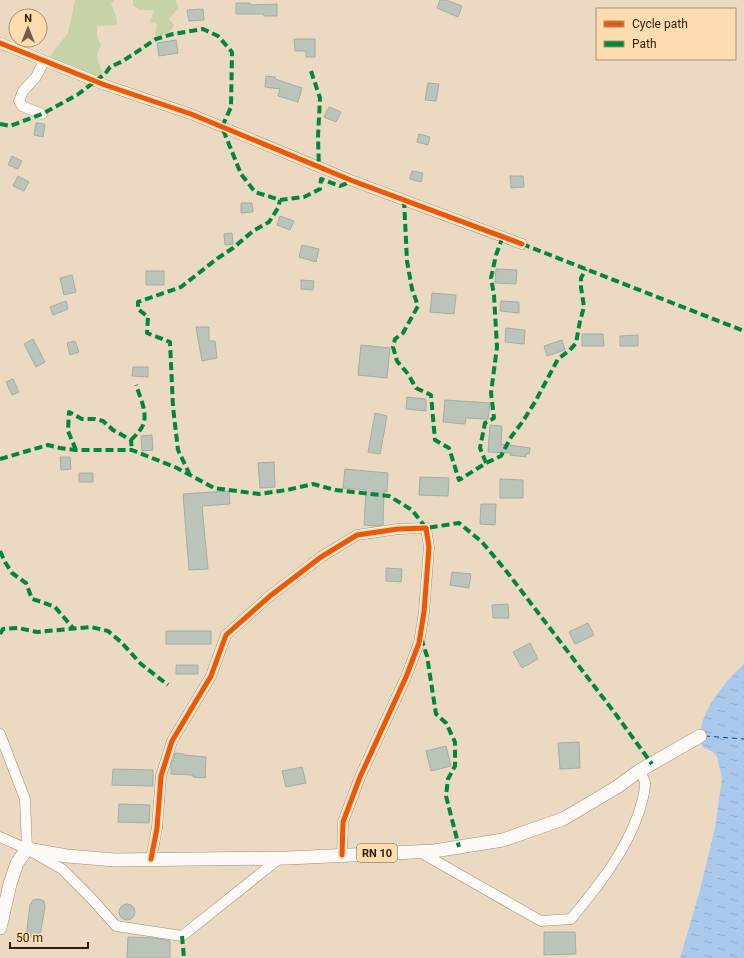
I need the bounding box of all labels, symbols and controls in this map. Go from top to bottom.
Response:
north arrow [8,8,48,48]
legend [596,8,736,60]
text: N [24,12,32,25]
text: Cycle path [632,17,688,31]
text: Path [632,37,657,51]
road number: RN 10 [357,844,397,862]
scale bar [10,924,88,950]
text: 50 m [16,931,43,945]

